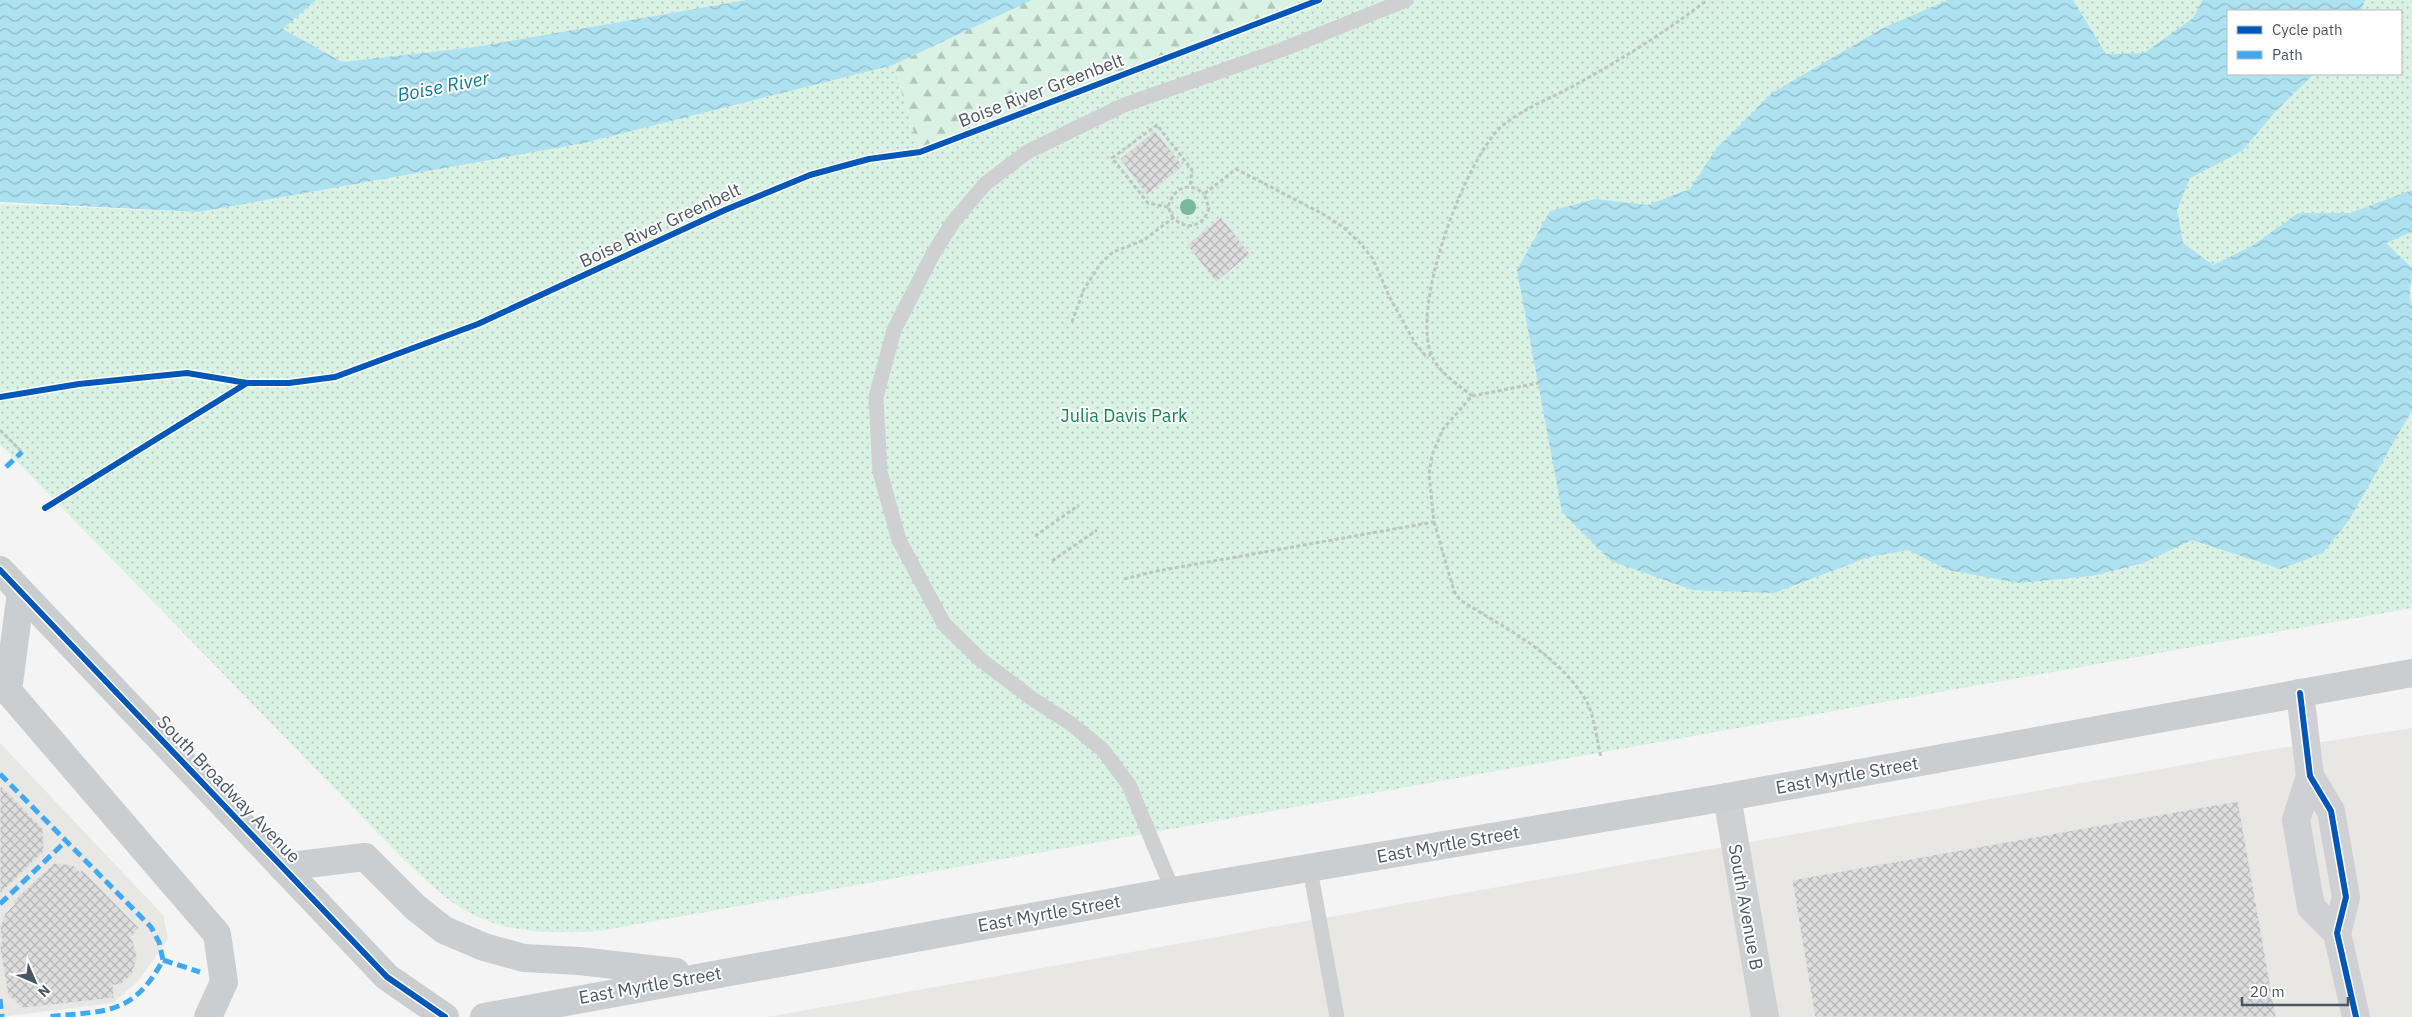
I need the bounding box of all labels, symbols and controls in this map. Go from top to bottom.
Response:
legend [2227,10,2402,75]
text: Cycle path [2272,20,2343,39]
text: Path [2272,45,2303,64]
street label: Boise River Greenbelt [955,48,1127,132]
water label: Boise River [395,65,492,107]
street label: Boise River Greenbelt [576,178,744,272]
park label: Julia Davis Park [1060,404,1188,427]
street label: South Broadway Avenue [152,710,306,868]
street label: East Myrtle Street [1774,751,1920,799]
street label: East Myrtle Street [1375,820,1521,868]
street label: South Avenue B [1724,842,1768,972]
street label: East Myrtle Street [976,889,1122,937]
north arrow [10,957,60,1007]
street label: East Myrtle Street [577,961,723,1009]
scale bar [2242,974,2348,1006]
text: N [34,981,54,1001]
text: 20 m [2250,982,2285,1001]

